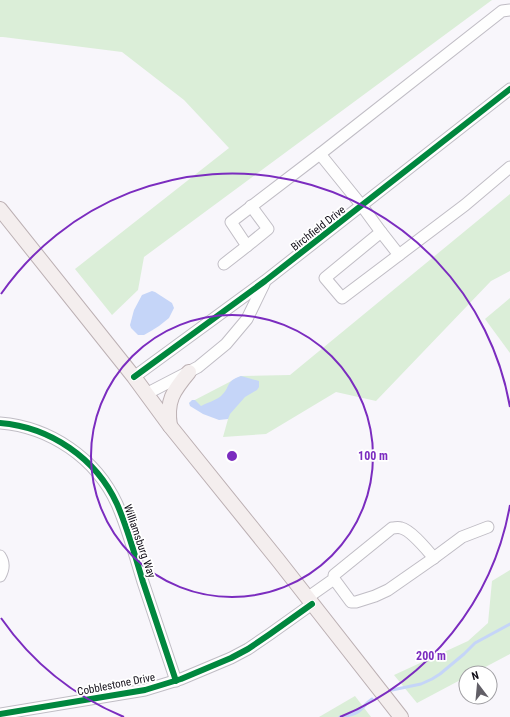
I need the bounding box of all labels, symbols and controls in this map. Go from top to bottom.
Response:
street label: Birchfield Drive [289,203,348,254]
centre of rings [225,449,239,463]
text: 100 m [358,449,388,463]
street label: Williamsburg Way [121,503,158,580]
text: 200 m [416,649,446,663]
north arrow [458,665,498,705]
text: N [470,669,481,683]
street label: Cobblestone Drive [76,671,156,698]

